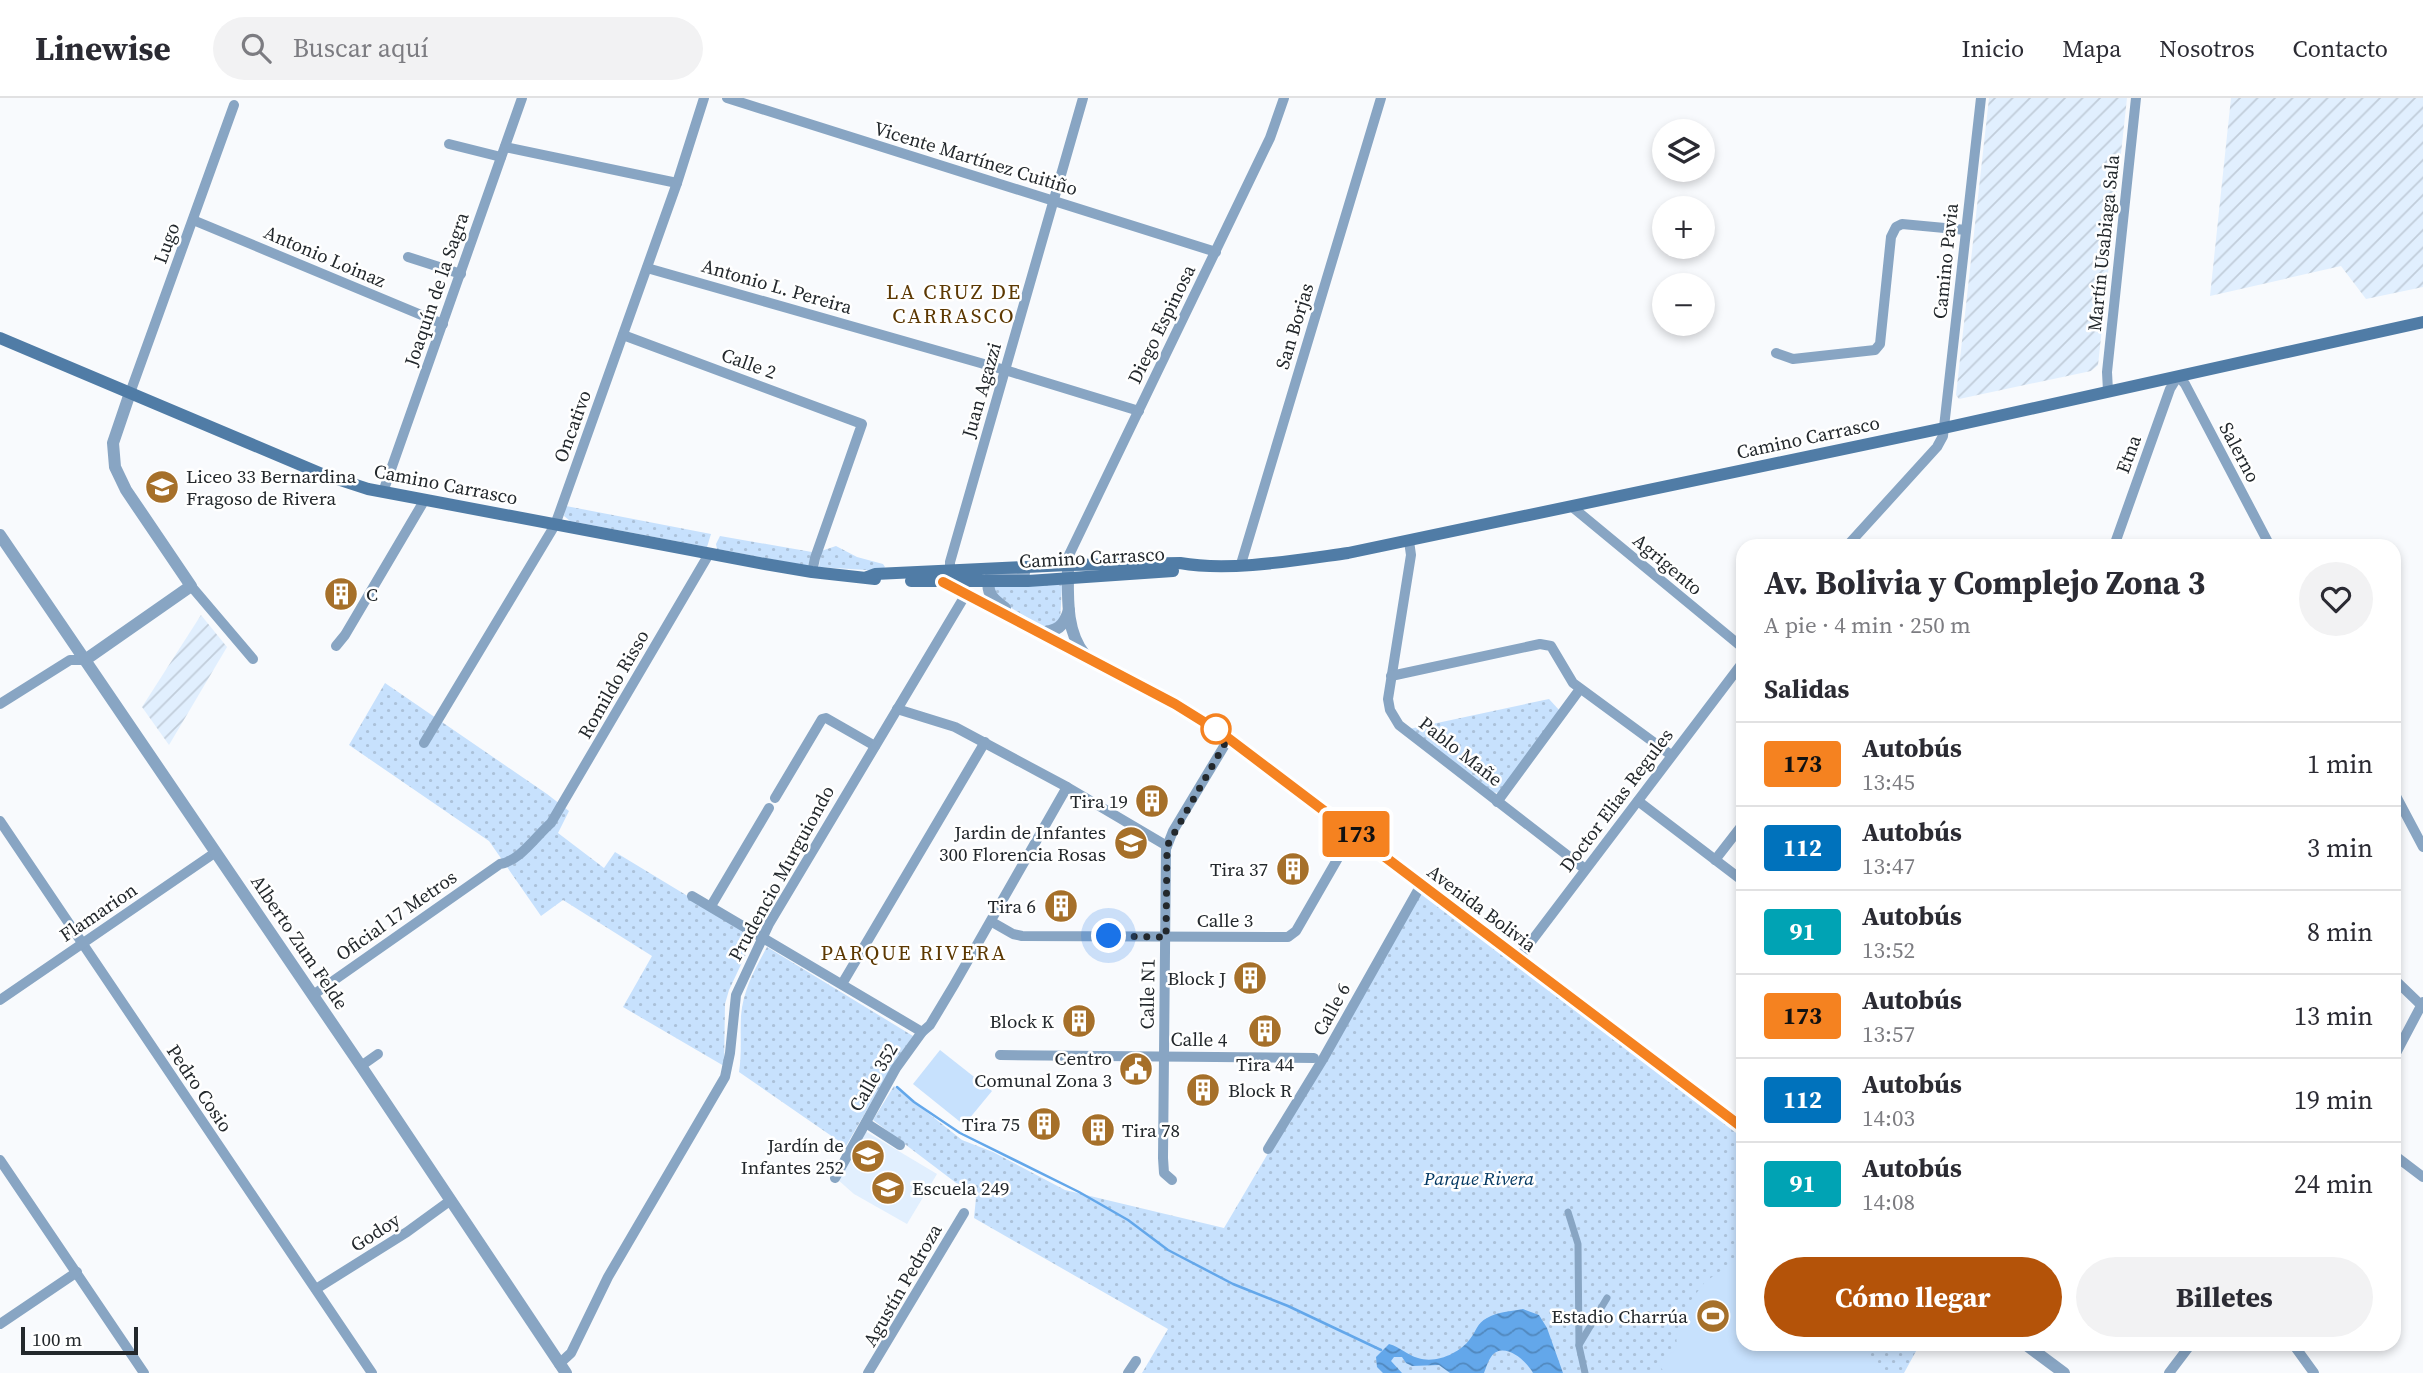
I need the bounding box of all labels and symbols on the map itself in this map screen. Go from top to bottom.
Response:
street label: Vicente Martínez Cuitiño [871,115,1081,201]
street label: Martín Usabiaga Sala [2081,153,2125,333]
street label: Camino Pavia [1926,202,1964,320]
street label: Joaquín de la Sagra [397,208,475,370]
street label: Lugo [147,219,185,267]
street label: Antonio Loinaz [260,219,390,293]
street label: Antonio L. Pereira [699,252,856,320]
street label: Diego Espinosa [1121,260,1201,388]
district label: LA CRUZ DE CARRASCO [886,277,1022,330]
street label: San Borjas [1269,280,1319,372]
street label: Juan Agazzi [955,339,1007,442]
street label: Calle 2 [718,341,780,385]
street label: Oncativo [547,386,597,466]
street label: Camino Carrasco [1734,409,1882,465]
street label: Salerno [2213,417,2267,487]
street label: Etna [2109,431,2147,477]
street label: Camino Carrasco [372,457,520,511]
place label: Liceo 33 Bernardina Fragoso de Rivera [186,463,357,511]
school or university icon: Liceo 33 Bernardina Fragoso de Rivera [143,468,181,506]
street label: Agrigento [1628,527,1708,601]
street label: Camino Carrasco [1019,540,1165,574]
building icon: C [322,575,360,613]
place label: C [366,581,378,607]
street label: Romildo Risso [571,625,655,743]
street label: Pablo Mañe [1414,710,1508,792]
unlabelled marker [1201,714,1231,744]
street label: Doctor Elias Regules [1553,723,1679,877]
street label: Prudencio Murguiondo [722,781,840,965]
building icon: Tira 19 [1133,782,1171,820]
place label: Tira 19 [1070,788,1128,814]
line badge: 173 [1316,811,1396,857]
place label: Jardin de Infantes 300 Florencia Rosas [939,819,1106,867]
school or university icon: Jardin de Infantes 300 Florencia Rosas [1112,824,1150,862]
building icon: Tira 37 [1274,850,1312,888]
place label: Tira 37 [1210,856,1268,882]
street label: Avenida Bolivia [1422,858,1542,958]
street label: Oficial 17 Metros [330,864,462,966]
street label: Alberto Zum Felde [245,870,355,1014]
street label: Flamarion [54,877,142,947]
building icon: Tira 6 [1042,887,1080,925]
place label: Tira 6 [987,893,1036,919]
street label: Calle 3 [1197,907,1253,933]
your location [1091,918,1126,953]
district label: PARQUE RIVERA [821,938,1008,967]
street label: Calle N1 [1133,958,1161,1030]
building icon: Block J [1231,959,1269,997]
place label: Block J [1167,965,1226,991]
street label: Calle 6 [1306,978,1356,1040]
building icon: Block K [1060,1002,1098,1040]
place label: Block K [990,1008,1054,1034]
building icon: Tira 44 [1246,1012,1284,1050]
street label: Calle 4 [1170,1026,1228,1053]
street label: Calle 352 [842,1038,904,1116]
street label: Pedro Cosio [161,1039,239,1137]
place label: Centro Comunal Zona 3 [974,1045,1112,1093]
public building icon: Centro Comunal Zona 3 [1117,1050,1155,1088]
place label: Tira 44 [1236,1051,1295,1077]
building icon: Block R [1184,1071,1222,1109]
place label: Block R [1228,1077,1293,1103]
building icon: Tira 75 [1025,1105,1063,1143]
place label: Tira 75 [962,1111,1020,1137]
building icon: Tira 78 [1079,1111,1117,1149]
place label: Tira 78 [1122,1117,1180,1143]
place label: Jardín de Infantes 252 [741,1132,844,1180]
school or university icon: Jardín de Infantes 252 [849,1137,887,1175]
park label: Parque Rivera [1423,1165,1534,1191]
school or university icon: Escuela 249 [869,1169,907,1207]
place label: Escuela 249 [912,1175,1009,1201]
street label: Godoy [345,1206,405,1258]
street label: Agustín Pedroza [856,1219,948,1351]
sports icon: Estadio Charrúa [1694,1297,1732,1335]
place label: Estadio Charrúa [1551,1303,1688,1329]
scale bar [21,1324,138,1356]

